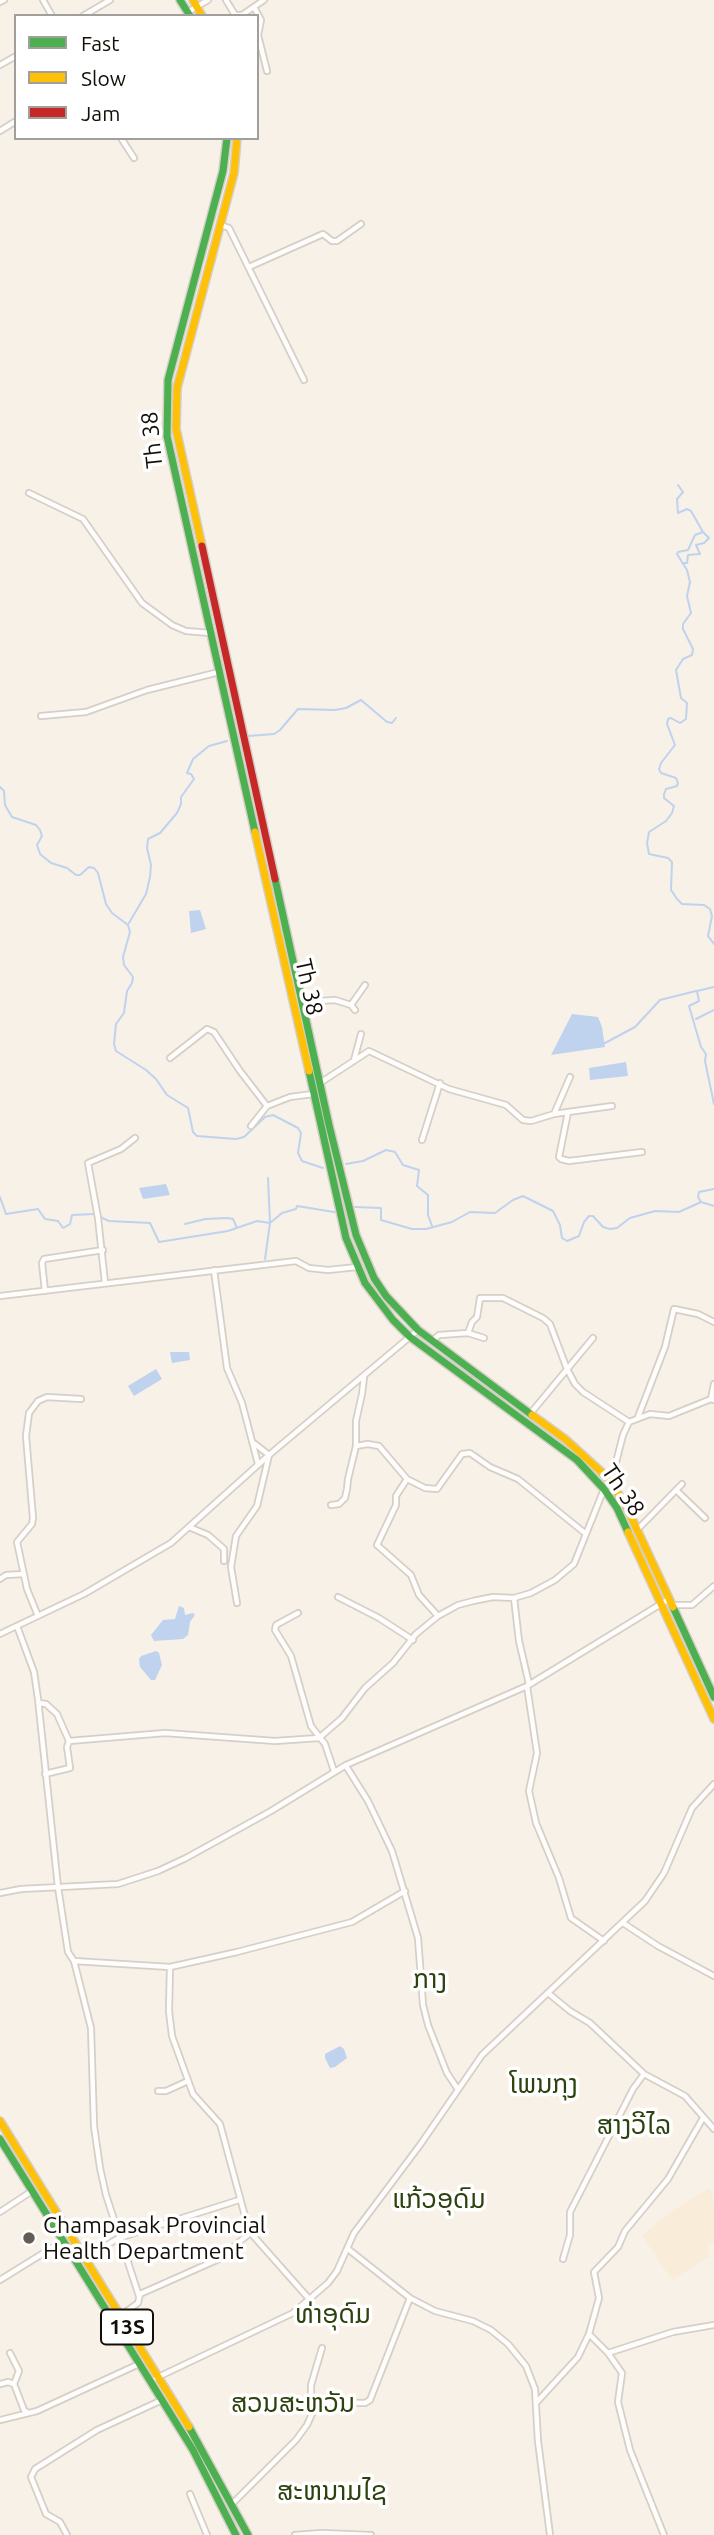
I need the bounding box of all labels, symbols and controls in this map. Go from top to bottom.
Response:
legend [14,14,259,140]
text: Fast [81,31,119,55]
text: Slow [81,66,126,90]
text: Jam [81,101,120,125]
street label: Th 38 [135,410,169,470]
street label: Th 38 [289,956,329,1018]
street label: Th 38 [596,1459,650,1521]
district label: ກາງ [413,1963,447,1995]
district label: ໂພນກຸງ [510,2068,578,2100]
district label: ສາງວີໄລ [597,2109,671,2141]
district label: ແກ້ວອຸດົມ [392,2183,486,2215]
place label: Champasak Provincial Health Department [43,2211,266,2265]
marker: Champasak Provincial Health Department [21,2230,37,2246]
district label: ທ່າອຸດົມ [295,2298,371,2330]
road number: 13S [101,2310,153,2344]
district label: ສວນສະຫວັນ [231,2387,355,2419]
district label: ສະຫນາມໄຊ [277,2475,387,2507]

